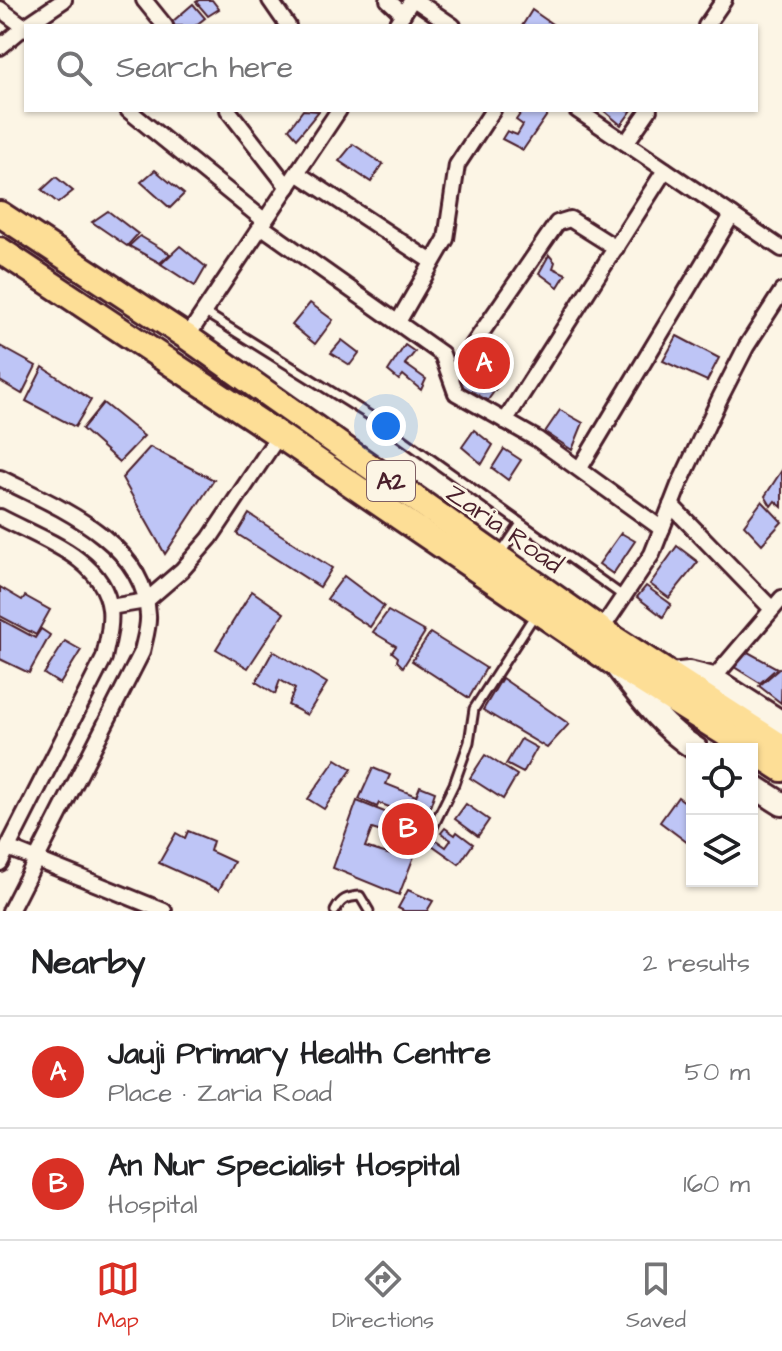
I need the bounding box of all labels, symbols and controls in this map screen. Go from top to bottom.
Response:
search box [24,24,758,112]
icon: search [52,46,96,90]
text: Search here [116,47,293,89]
pin: A [458,333,510,393]
your location [366,406,406,446]
road number: A2 [367,461,415,501]
street label: Zaria Road [439,475,570,582]
map controls [686,743,758,887]
button: locate [686,743,758,815]
pin: B [382,799,434,859]
button: layers [686,815,758,887]
text: Nearby [32,939,146,987]
text: 2 results [642,945,750,981]
text: Jauji Primary Health Centre [108,1033,491,1075]
text: A [50,1054,66,1090]
text: 50 m [685,1054,750,1090]
text: Place · Zaria Road [108,1075,332,1111]
text: An Nur Specialist Hospital [108,1145,460,1187]
text: B [49,1166,67,1202]
text: 160 m [683,1166,750,1202]
text: Hospital [108,1187,198,1223]
tab: Map [96,1257,140,1336]
tab: Directions [332,1257,434,1336]
tab: Saved [626,1257,686,1336]

